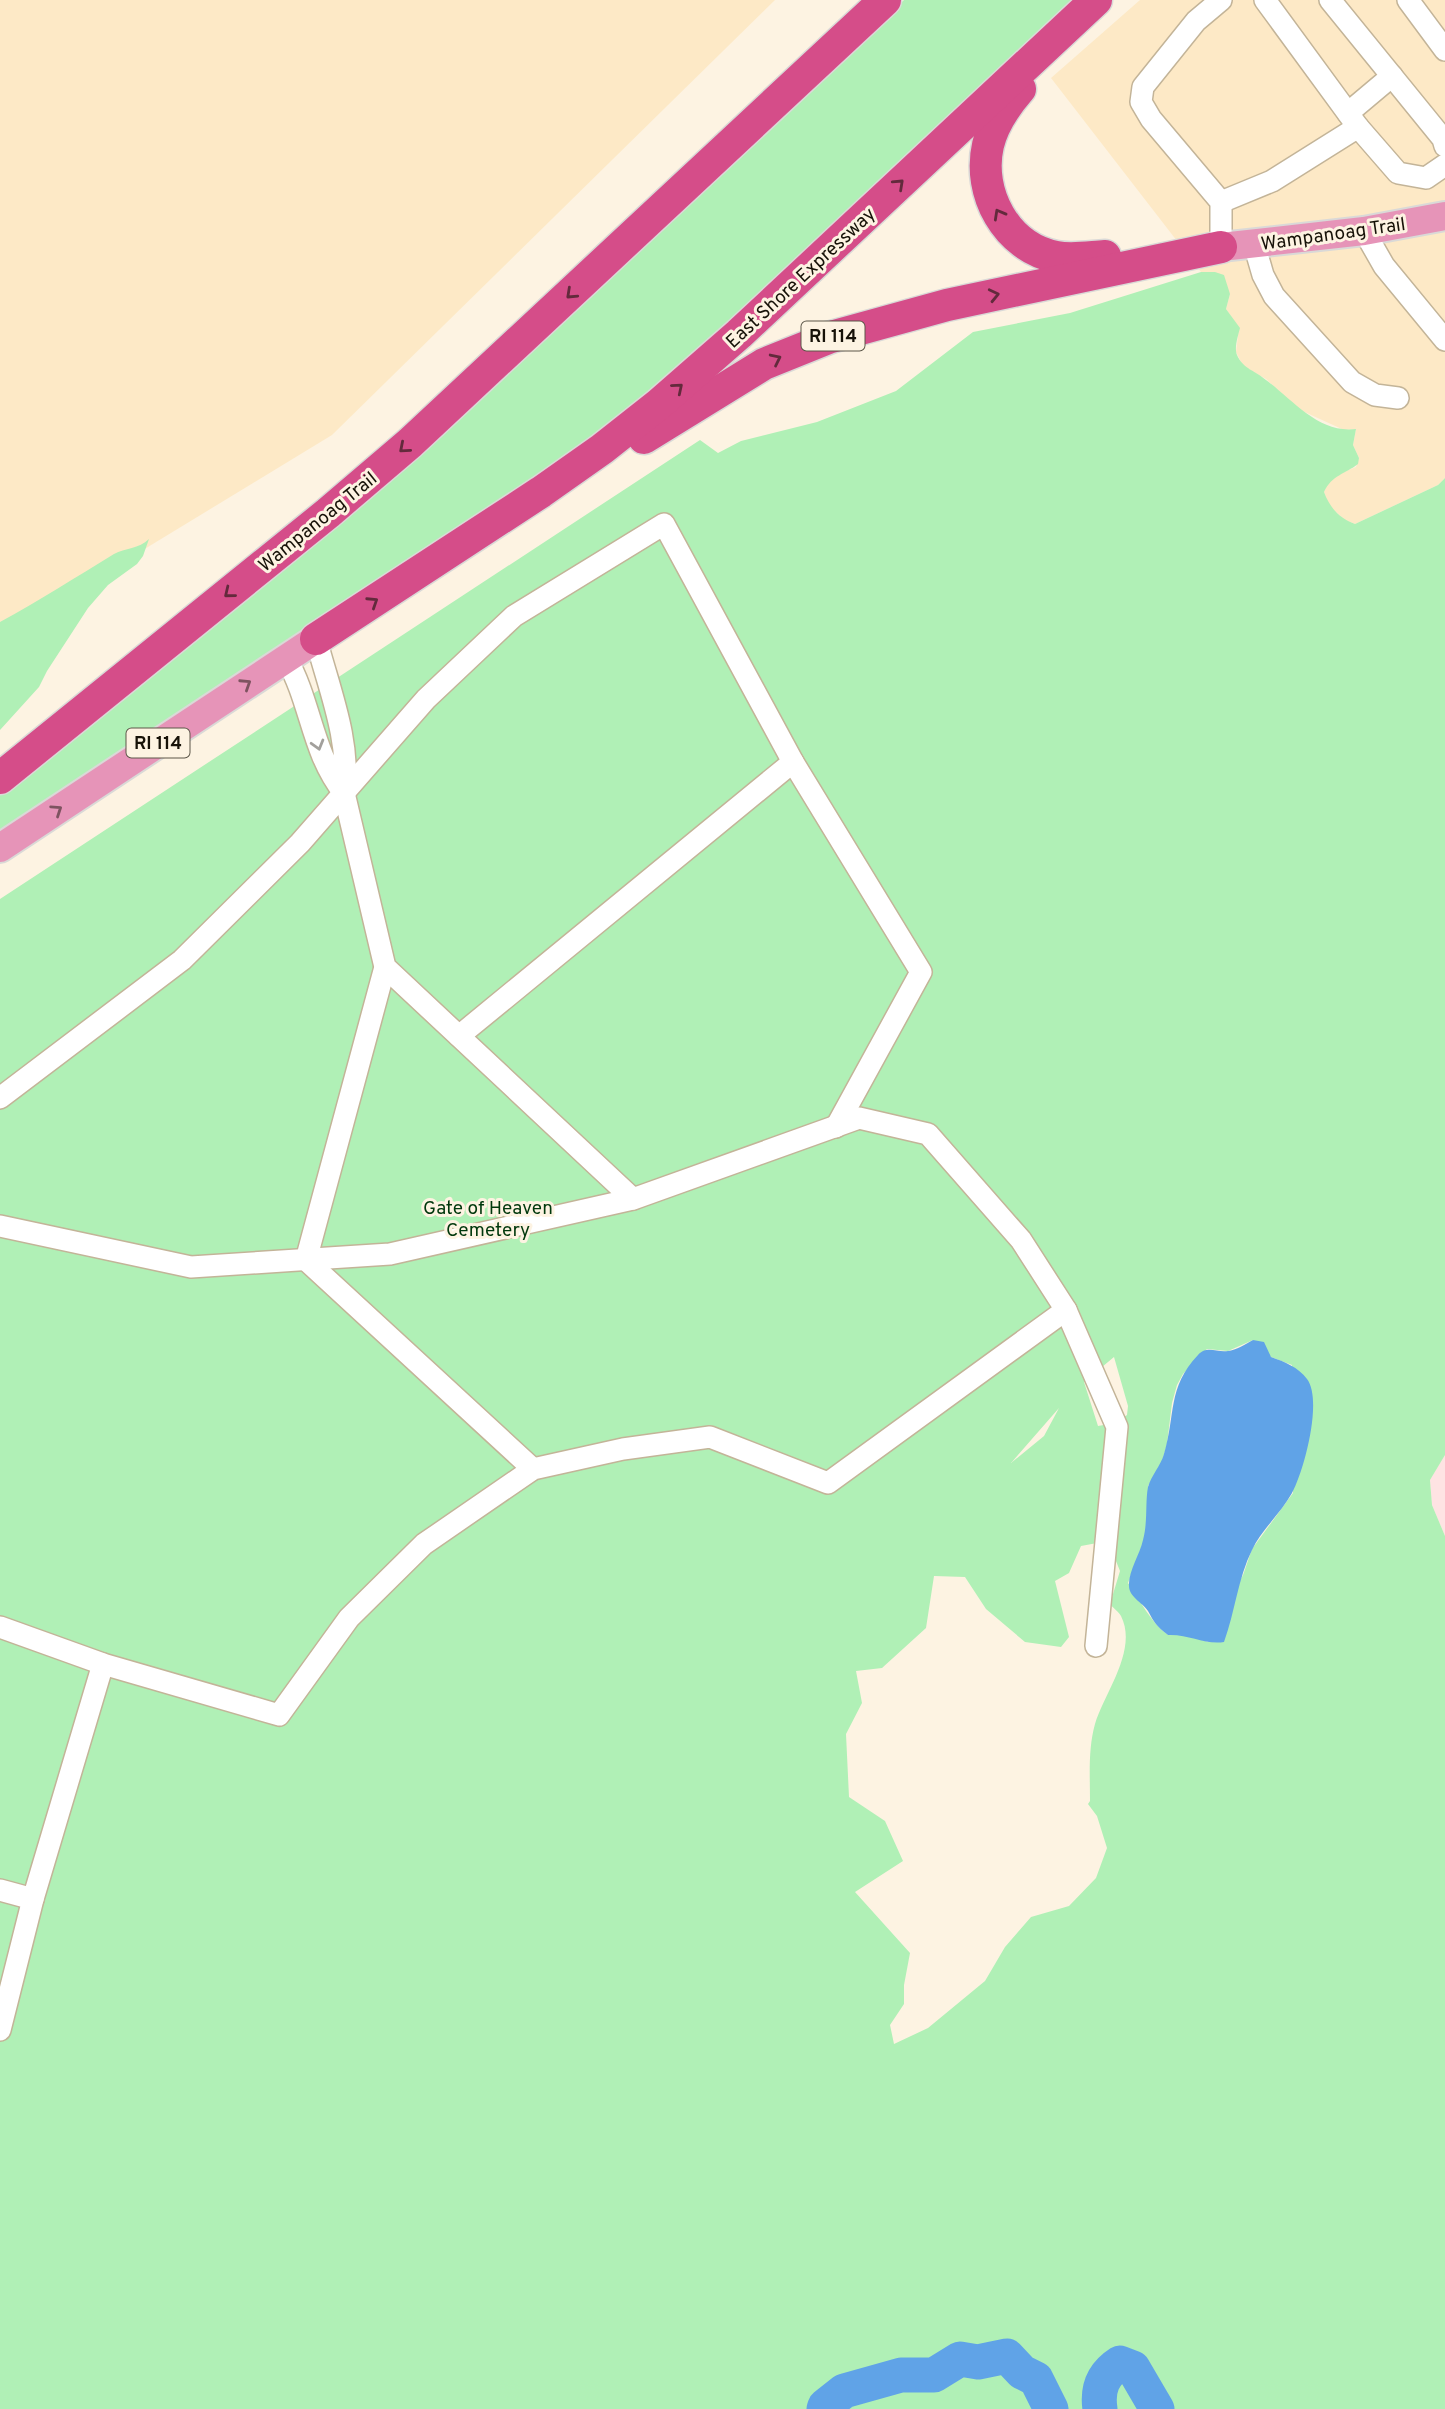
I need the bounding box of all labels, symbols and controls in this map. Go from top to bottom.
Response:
one-way arrow [891,180,904,192]
street label: East Shore Expressway [721,203,881,354]
one-way arrow [994,209,1007,221]
street label: Wampanoag Trail [1259,213,1407,257]
one-way arrow [566,285,579,298]
one-way arrow [988,289,1000,303]
road number: RI 114 [802,322,864,350]
one-way arrow [769,353,781,367]
one-way arrow [670,384,683,396]
one-way arrow [399,440,412,452]
street label: Wampanoag Trail [254,467,383,578]
one-way arrow [224,585,236,598]
one-way arrow [365,597,378,610]
one-way arrow [239,680,252,693]
road number: RI 114 [127,728,190,758]
one-way arrow [309,739,324,751]
one-way arrow [49,806,62,818]
park label: Gate of Heaven Cemetery [423,1197,553,1243]

